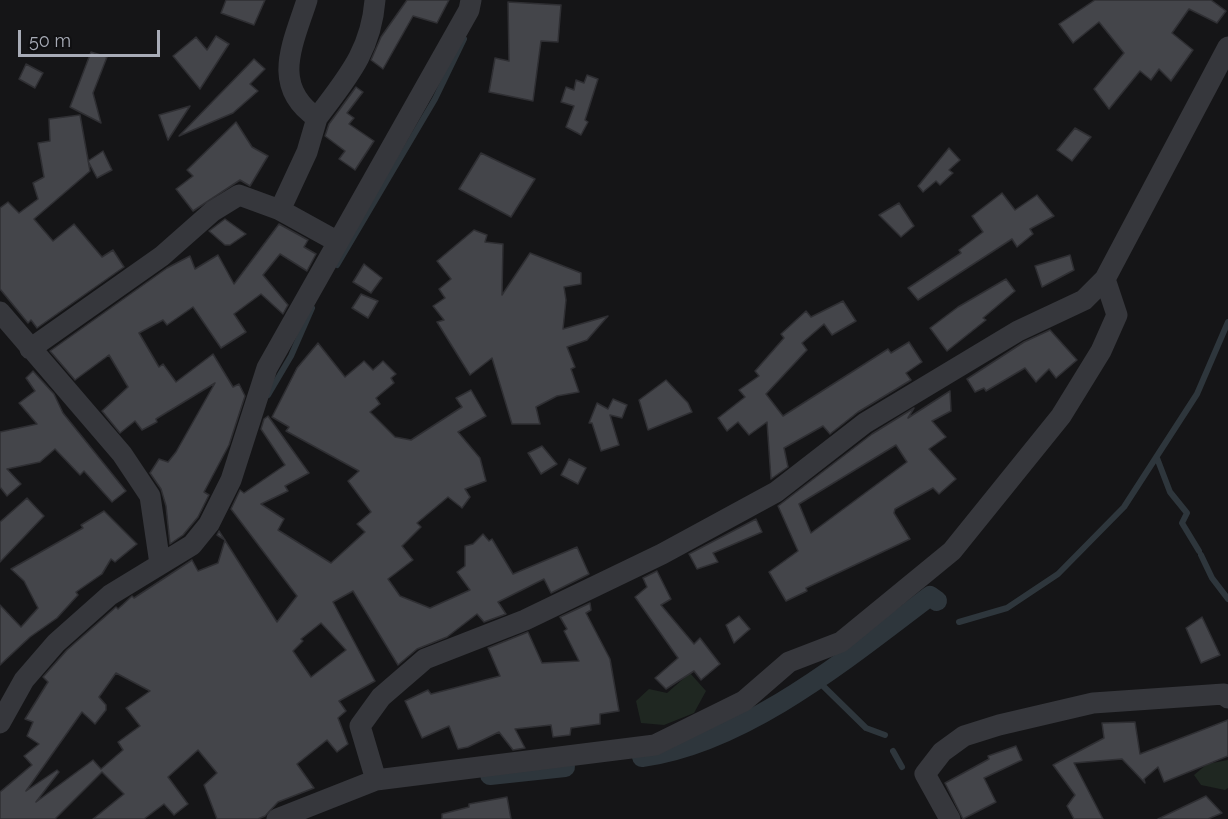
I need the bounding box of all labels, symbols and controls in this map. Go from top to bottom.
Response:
scale bar [21,18,164,56]
text: 50 m [29,30,71,51]

